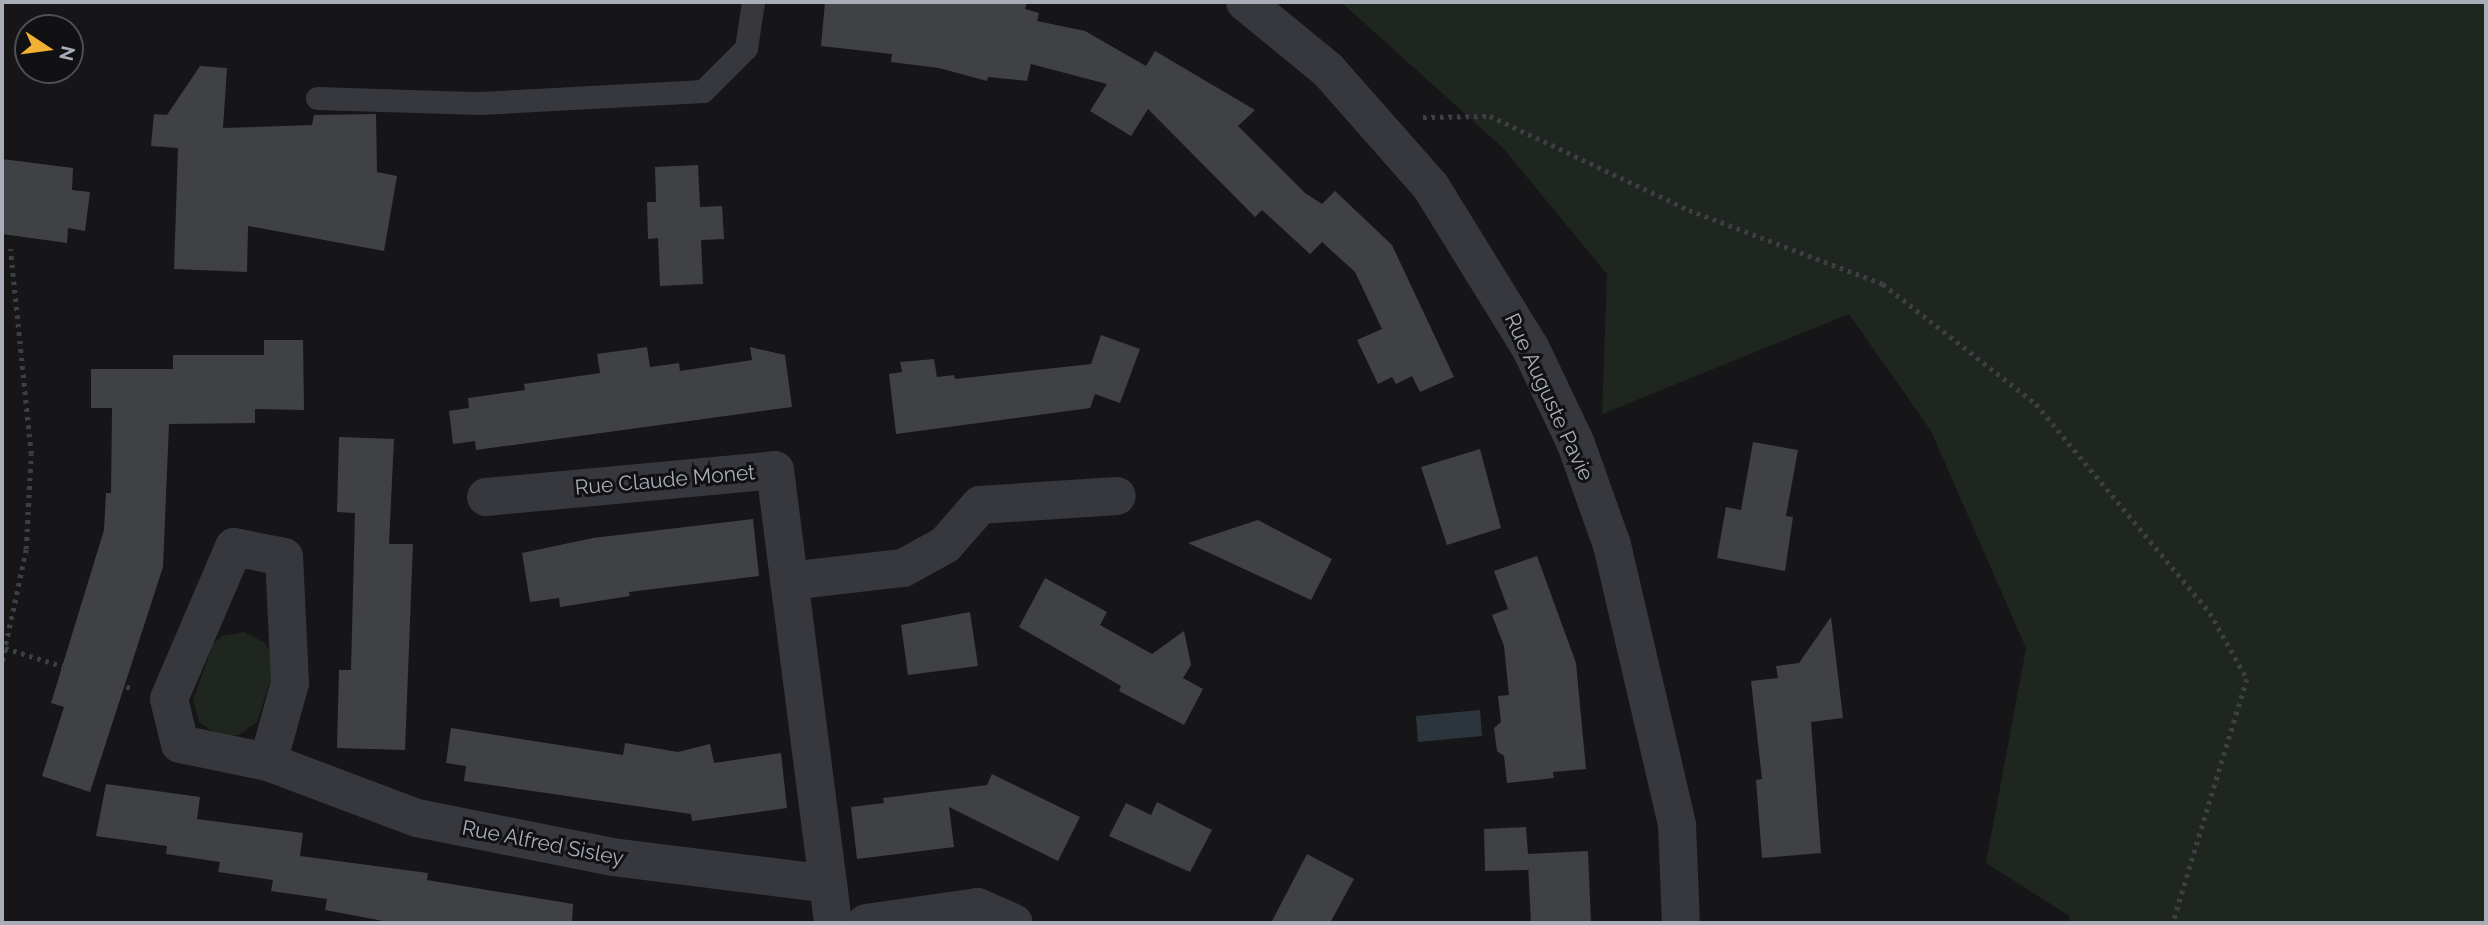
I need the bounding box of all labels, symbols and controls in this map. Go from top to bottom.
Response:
north arrow [14,14,84,84]
text: N [55,44,80,63]
street label: Rue Auguste Pavie [1499,309,1599,485]
street label: Rue Claude Monet [574,460,756,500]
street label: Rue Alfred Sisley [460,815,626,871]

